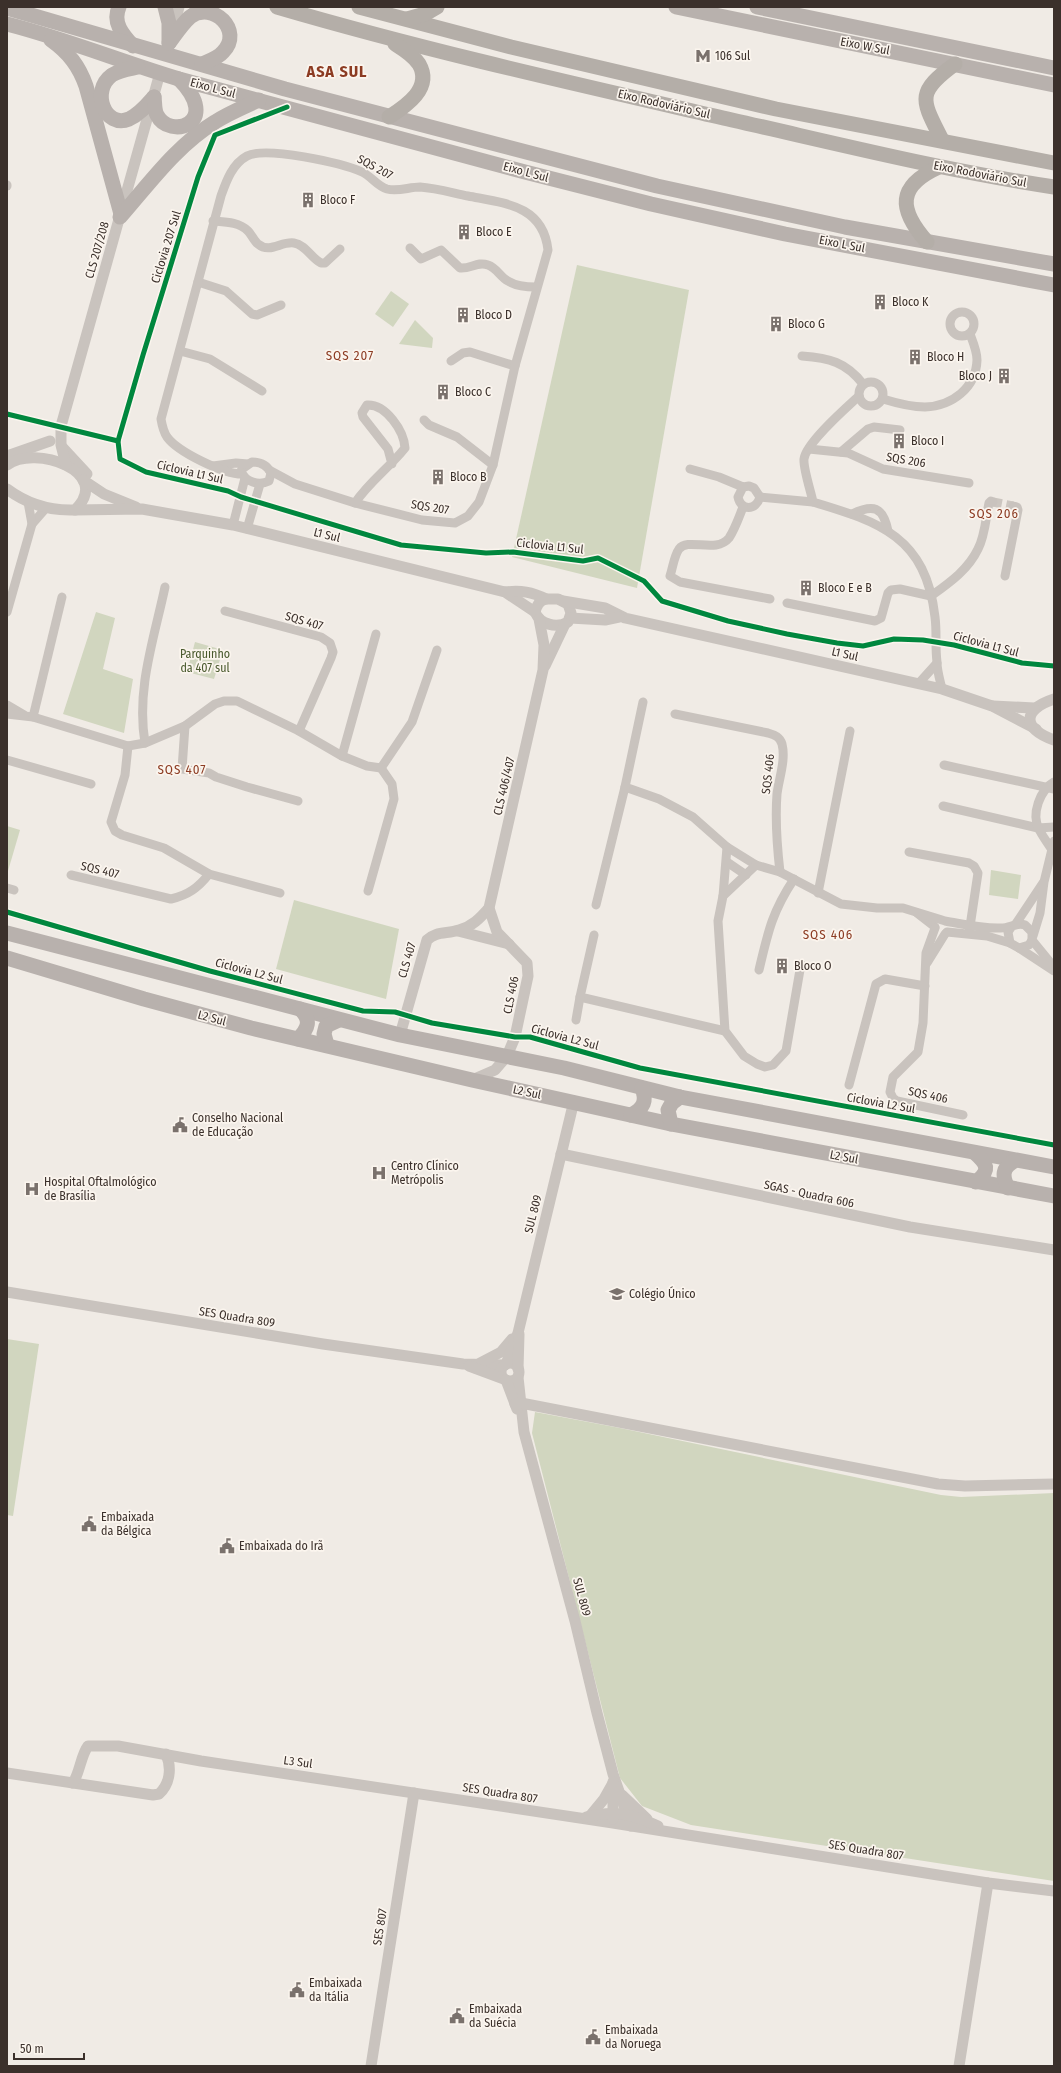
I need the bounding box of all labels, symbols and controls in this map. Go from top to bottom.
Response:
street label: Eixo W Sul [839,34,891,58]
metro station icon: 106 Sul [694,47,712,65]
place label: 106 Sul [715,49,750,63]
district label: ASA SUL [305,62,368,81]
street label: Eixo L Sul [189,75,237,101]
street label: Eixo Rodoviário Sul [616,87,712,121]
street label: SQS 207 [355,152,395,182]
street label: Eixo Rodoviário Sul [932,158,1028,190]
street label: Eixo L Sul [502,159,550,185]
building icon: Bloco F [299,191,317,209]
place label: Bloco F [320,193,356,207]
street label: Ciclovia 207 Sul [148,209,184,285]
street label: CLS 207/208 [82,220,112,280]
building icon: Bloco E [455,223,473,241]
place label: Bloco E [476,225,512,239]
street label: Eixo L Sul [818,233,866,255]
building icon: Bloco K [871,293,889,311]
place label: Bloco K [892,295,929,309]
building icon: Bloco D [454,306,472,324]
place label: Bloco D [475,308,512,322]
building icon: Bloco G [767,315,785,333]
place label: Bloco G [788,317,825,331]
district label: SQS 207 [326,348,374,363]
building icon: Bloco H [906,348,924,366]
place label: Bloco H [927,350,964,364]
building icon: Bloco J [995,367,1013,385]
place label: Bloco J [959,369,992,383]
building icon: Bloco C [434,383,452,401]
place label: Bloco C [455,385,491,399]
building icon: Bloco I [890,432,908,450]
place label: Bloco I [911,434,944,448]
street label: SQS 206 [885,450,927,470]
street label: Ciclovia L1 Sul [156,458,224,486]
building icon: Bloco B [429,468,447,486]
place label: Bloco B [450,470,487,484]
street label: SQS 207 [410,497,450,517]
district label: SQS 206 [969,506,1019,521]
street label: L1 Sul [312,525,342,545]
street label: Ciclovia L1 Sul [516,536,584,556]
building icon: Bloco E e B [797,579,815,597]
place label: Bloco E e B [818,581,872,595]
street label: SQS 407 [283,609,325,633]
street label: Ciclovia L1 Sul [952,629,1020,659]
street label: L1 Sul [830,644,860,664]
park label: Parquinho da 407 sul [180,647,230,675]
street label: SQS 406 [759,753,777,795]
street label: CLS 406/407 [490,755,518,817]
district label: SQS 407 [157,762,207,777]
street label: SQS 407 [79,859,121,881]
district label: SQS 406 [803,927,853,942]
street label: CLS 407 [395,940,419,980]
street label: Ciclovia L2 Sul [214,955,284,987]
building icon: Bloco O [773,957,791,975]
place label: Bloco O [794,959,832,973]
street label: CLS 406 [501,975,522,1015]
street label: L2 Sul [196,1008,228,1028]
street label: Ciclovia L2 Sul [530,1021,600,1053]
street label: L2 Sul [512,1082,542,1102]
street label: SQS 406 [907,1084,949,1106]
street label: Ciclovia L2 Sul [846,1090,916,1116]
place label: Conselho Nacional de Educação [192,1111,283,1139]
public building icon: Conselho Nacional de Educação [171,1116,189,1134]
street label: L2 Sul [829,1147,859,1167]
place label: Centro Clínico Metrópolis [391,1159,459,1187]
hospital icon: Centro Clínico Metrópolis [370,1164,388,1182]
place label: Hospital Oftalmológico de Brasília [44,1175,157,1203]
street label: SGAS - Quadra 606 [763,1178,855,1210]
hospital icon: Hospital Oftalmológico de Brasília [23,1180,41,1198]
street label: SUL 809 [521,1193,545,1235]
school or university icon: Colégio Único [608,1285,626,1303]
place label: Colégio Único [629,1286,696,1301]
street label: SES Quadra 809 [198,1304,276,1330]
place label: Embaixada da Bélgica [101,1510,154,1538]
public building icon: Embaixada da Bélgica [80,1515,98,1533]
public building icon: Embaixada do Irã [218,1537,236,1555]
place label: Embaixada do Irã [239,1539,324,1553]
street label: SUL 809 [570,1576,594,1618]
street label: L3 Sul [283,1753,313,1771]
street label: SES Quadra 807 [461,1780,539,1806]
street label: SES Quadra 807 [827,1837,905,1863]
street label: SES 807 [370,1907,390,1946]
place label: Embaixada da Itália [309,1976,362,2004]
public building icon: Embaixada da Itália [288,1981,306,1999]
place label: Embaixada da Suécia [469,2002,522,2030]
public building icon: Embaixada da Suécia [448,2007,466,2025]
place label: Embaixada da Noruega [605,2023,662,2051]
public building icon: Embaixada da Noruega [584,2028,602,2046]
scale bar [14,2035,84,2061]
text: 50 m [20,2042,44,2056]

